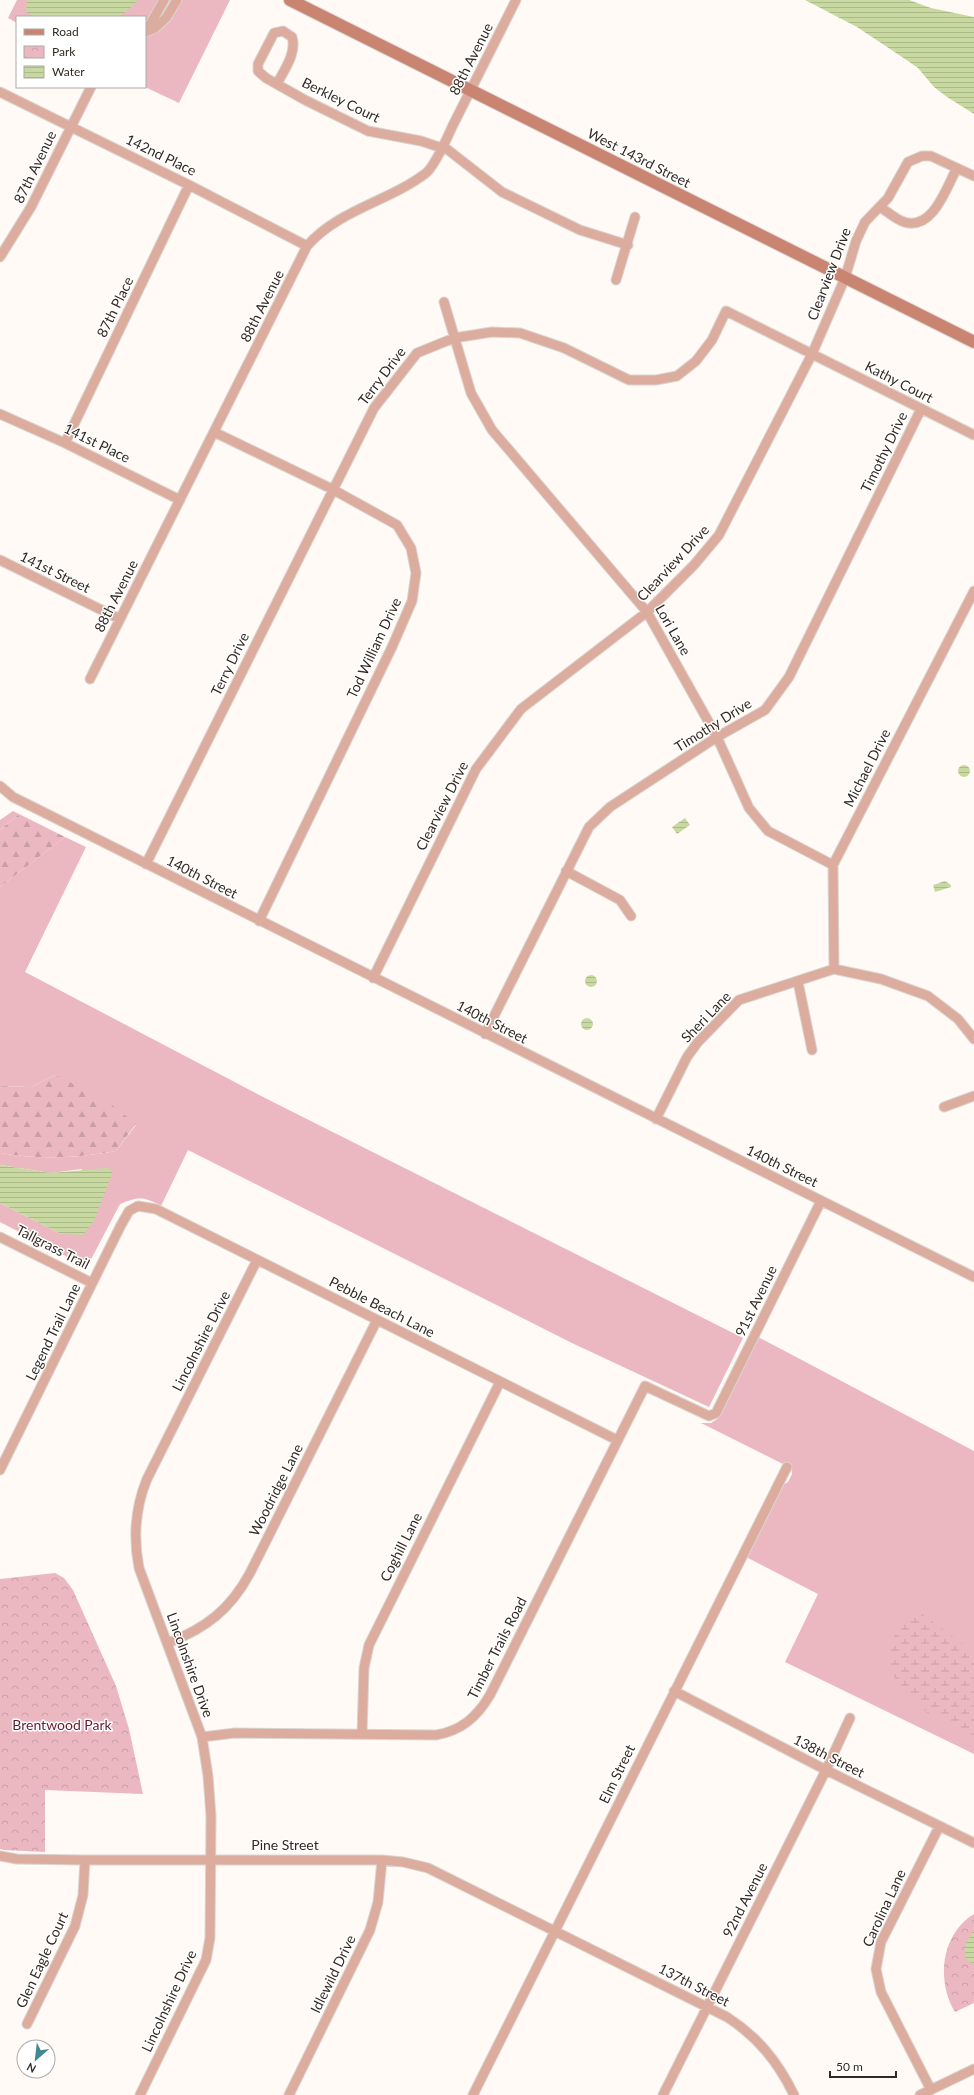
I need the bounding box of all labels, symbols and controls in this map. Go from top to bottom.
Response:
legend [16,16,146,88]
street label: 88th Avenue [445,20,496,98]
text: Road [52,24,79,39]
text: Park [52,44,76,59]
text: Water [52,64,85,79]
street label: Berkley Court [299,73,383,126]
street label: West 143rd Street [585,124,694,191]
street label: 87th Avenue [10,128,59,206]
street label: 142nd Place [123,130,199,179]
street label: Clearview Drive [803,225,854,322]
street label: 88th Avenue [236,267,287,345]
street label: 87th Place [93,274,136,340]
street label: Terry Drive [354,343,409,408]
street label: Kathy Court [862,357,936,406]
street label: Timothy Drive [857,409,910,495]
street label: 141st Place [61,419,133,466]
street label: Clearview Drive [633,521,712,604]
street label: 141st Street [17,547,93,596]
street label: 88th Avenue [90,557,141,635]
street label: Tod William Drive [343,595,404,701]
street label: Lori Lane [652,601,695,658]
street label: Terry Drive [207,630,252,698]
street label: Timothy Drive [671,694,754,755]
street label: Michael Drive [840,726,894,810]
street label: Clearview Drive [412,758,471,853]
street label: 140th Street [164,851,241,902]
street label: Sheri Lane [677,988,734,1046]
street label: 140th Street [454,996,531,1047]
street label: 140th Street [744,1141,821,1190]
street label: Tallgrass Trail [14,1221,93,1272]
street label: 91st Avenue [731,1263,780,1339]
street label: Pebble Beach Lane [327,1273,438,1340]
street label: Legend Trail Lane [22,1281,83,1383]
street label: Lincolnshire Drive [168,1288,233,1394]
street label: Woodridge Lane [245,1441,306,1539]
street label: Coghill Lane [376,1509,425,1584]
street label: Timber Trails Road [463,1594,530,1702]
street label: Lincolnshire Drive [164,1610,217,1720]
park label: Brentwood Park [12,1716,113,1733]
street label: 138th Street [791,1730,868,1781]
street label: Elm Street [595,1742,638,1806]
street label: Pine Street [251,1836,319,1853]
street label: 92nd Avenue [719,1860,771,1940]
street label: Carolina Lane [858,1866,909,1949]
street label: Glen Eagle Court [12,1909,71,2010]
street label: Idlewild Drive [306,1932,359,2016]
street label: Lincolnshire Drive [138,1947,200,2054]
street label: 137th Street [656,1959,733,2010]
north arrow [16,2039,56,2079]
scale bar [830,2053,896,2079]
text: 50 m [836,2059,863,2074]
text: N [24,2061,38,2076]

